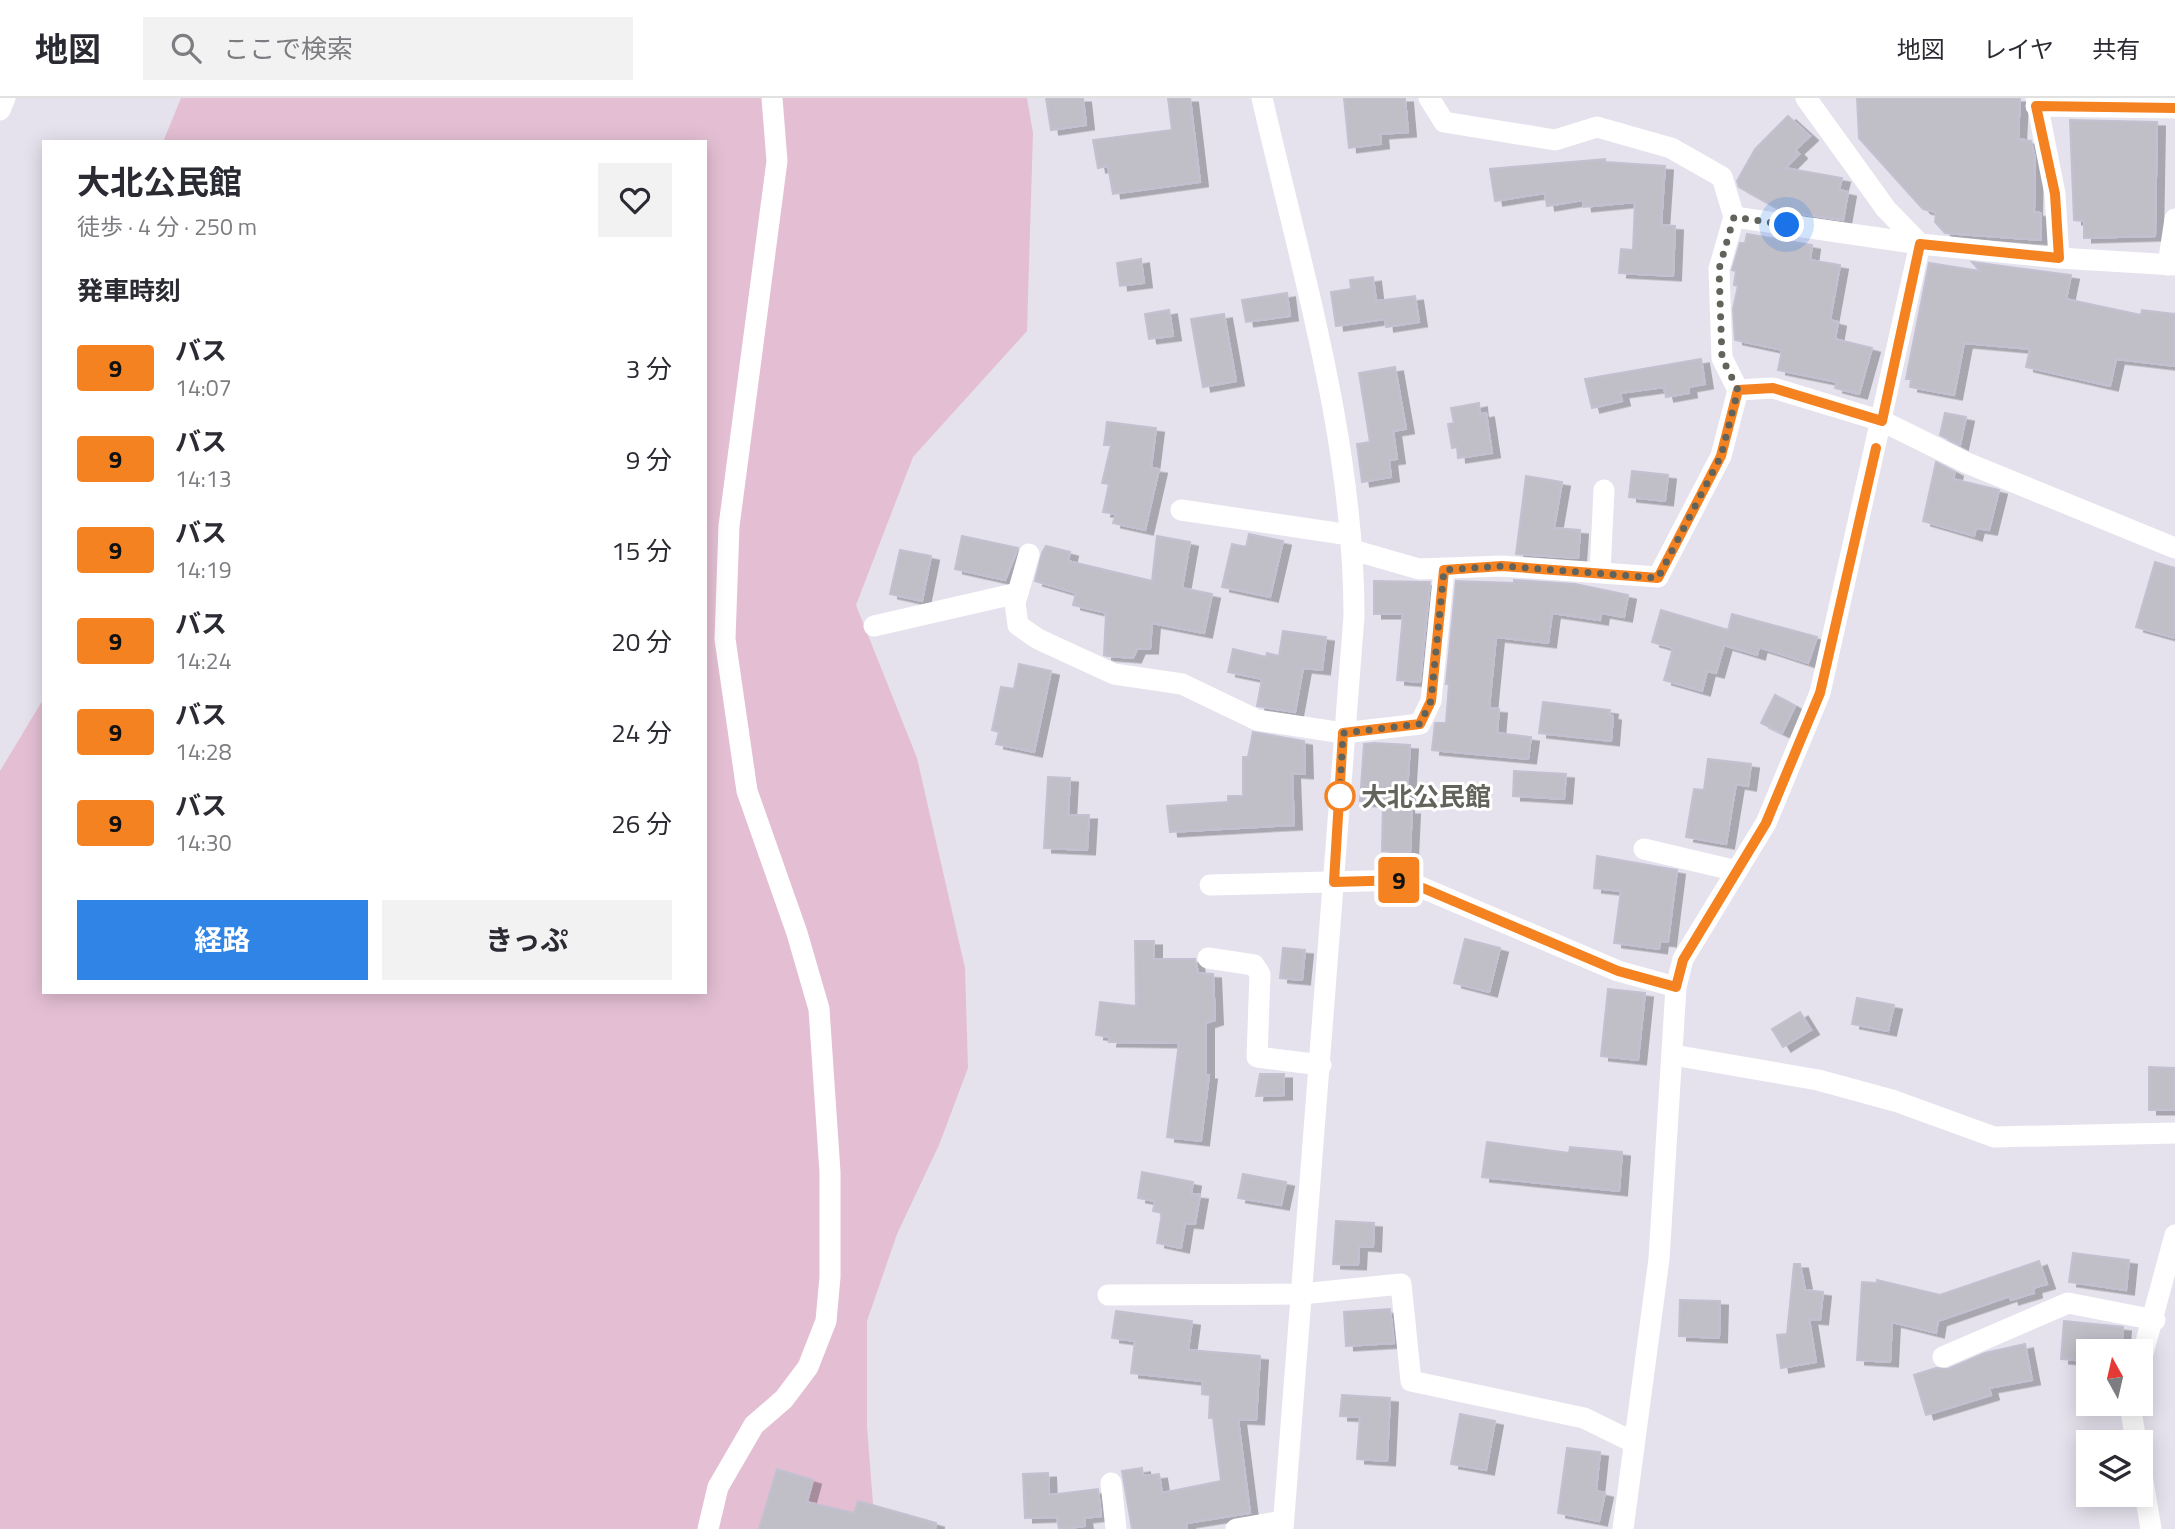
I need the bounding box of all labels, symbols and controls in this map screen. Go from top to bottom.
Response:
search box [143,17,633,80]
text: 地図 [35,24,101,74]
icon: search [167,29,205,67]
text: ここで検索 [223,29,353,68]
text: 地図 [1897,31,1945,67]
text: レイヤ [1983,31,2054,67]
text: 共有 [2092,31,2140,67]
text: 大北公民館 [77,157,242,207]
button: heart [598,163,672,237]
your location [1769,207,1804,242]
text: 徒歩 · 4 分 · 250 m [77,209,257,244]
text: 発車時刻 [77,271,181,310]
text: バス [175,331,227,370]
text: 3 分 [626,349,672,388]
text: 9 [109,350,122,386]
text: 14:07 [175,370,232,405]
text: バス [175,422,227,461]
text: 9 分 [626,440,672,479]
text: 9 [109,441,122,477]
text: 14:13 [175,461,232,496]
text: バス [175,513,227,552]
text: 15 分 [611,531,672,570]
text: 9 [109,532,122,568]
text: 14:19 [175,552,232,587]
text: バス [175,604,227,643]
text: 20 分 [611,622,672,661]
text: 9 [109,623,122,659]
text: 14:24 [175,643,232,678]
text: バス [175,695,227,734]
text: 24 分 [611,713,672,752]
text: 9 [109,714,122,750]
text: 14:28 [175,734,232,769]
place label: 大北公民館 [1361,777,1491,816]
marker: 大北公民館 [1325,781,1355,811]
text: バス [175,786,227,825]
text: 26 分 [611,804,672,843]
text: 9 [109,805,122,841]
text: 14:30 [175,825,232,860]
line badge: 9 [1376,857,1422,903]
text: 9 [1392,862,1406,898]
button: 経路 [77,900,368,980]
button: きっぷ [382,900,672,980]
north arrow [2076,1339,2152,1416]
map controls [2076,1339,2153,1507]
button: layers [2076,1430,2153,1507]

